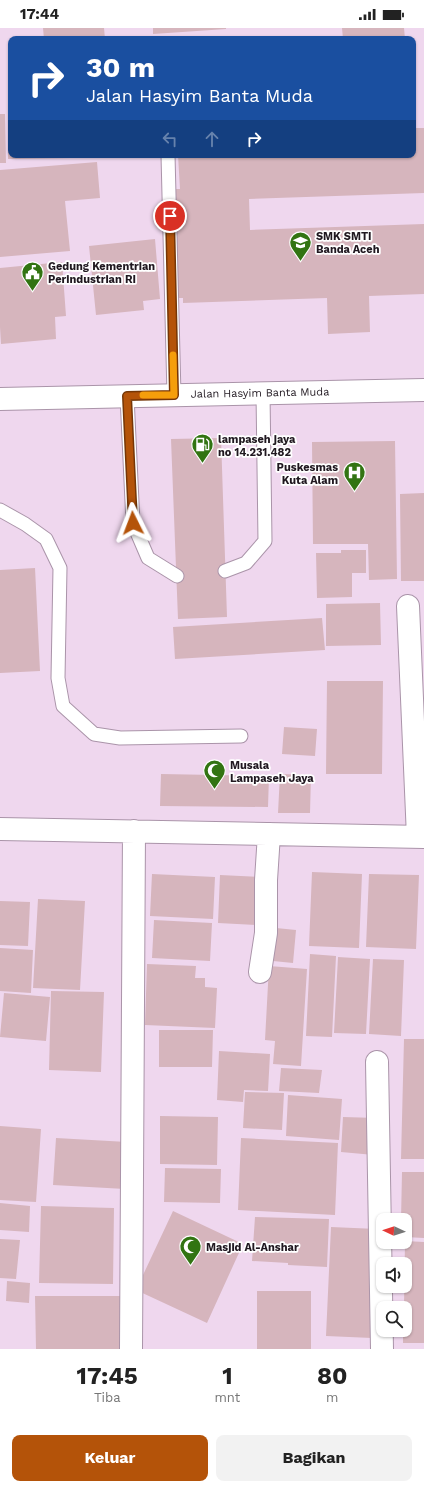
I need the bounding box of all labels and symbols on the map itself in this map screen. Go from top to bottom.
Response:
pin [153,199,187,233]
school or university icon: SMK SMTI Banda Aceh [287,229,313,262]
place label: SMK SMTI Banda Aceh [316,230,380,256]
public building icon: Gedung Kementrian Perindustrian RI [19,259,45,292]
place label: Gedung Kementrian Perindustrian RI [48,260,155,286]
street label: Jalan Hasyim Banta Muda [191,385,329,401]
fuel station icon: lampaseh jaya no 14.231.482 [190,432,216,465]
place label: lampaseh jaya no 14.231.482 [218,433,296,459]
hospital icon: Puskesmas Kuta Alam [341,460,367,493]
place label: Puskesmas Kuta Alam [277,461,338,487]
position arrow [112,502,154,544]
mosque icon: Musala Lampaseh Jaya [202,758,228,791]
place label: Musala Lampaseh Jaya [230,759,314,785]
north arrow [376,1213,412,1249]
mosque icon: Masjid Al-Anshar [177,1234,203,1267]
place label: Masjid Al-Anshar [206,1241,299,1254]

